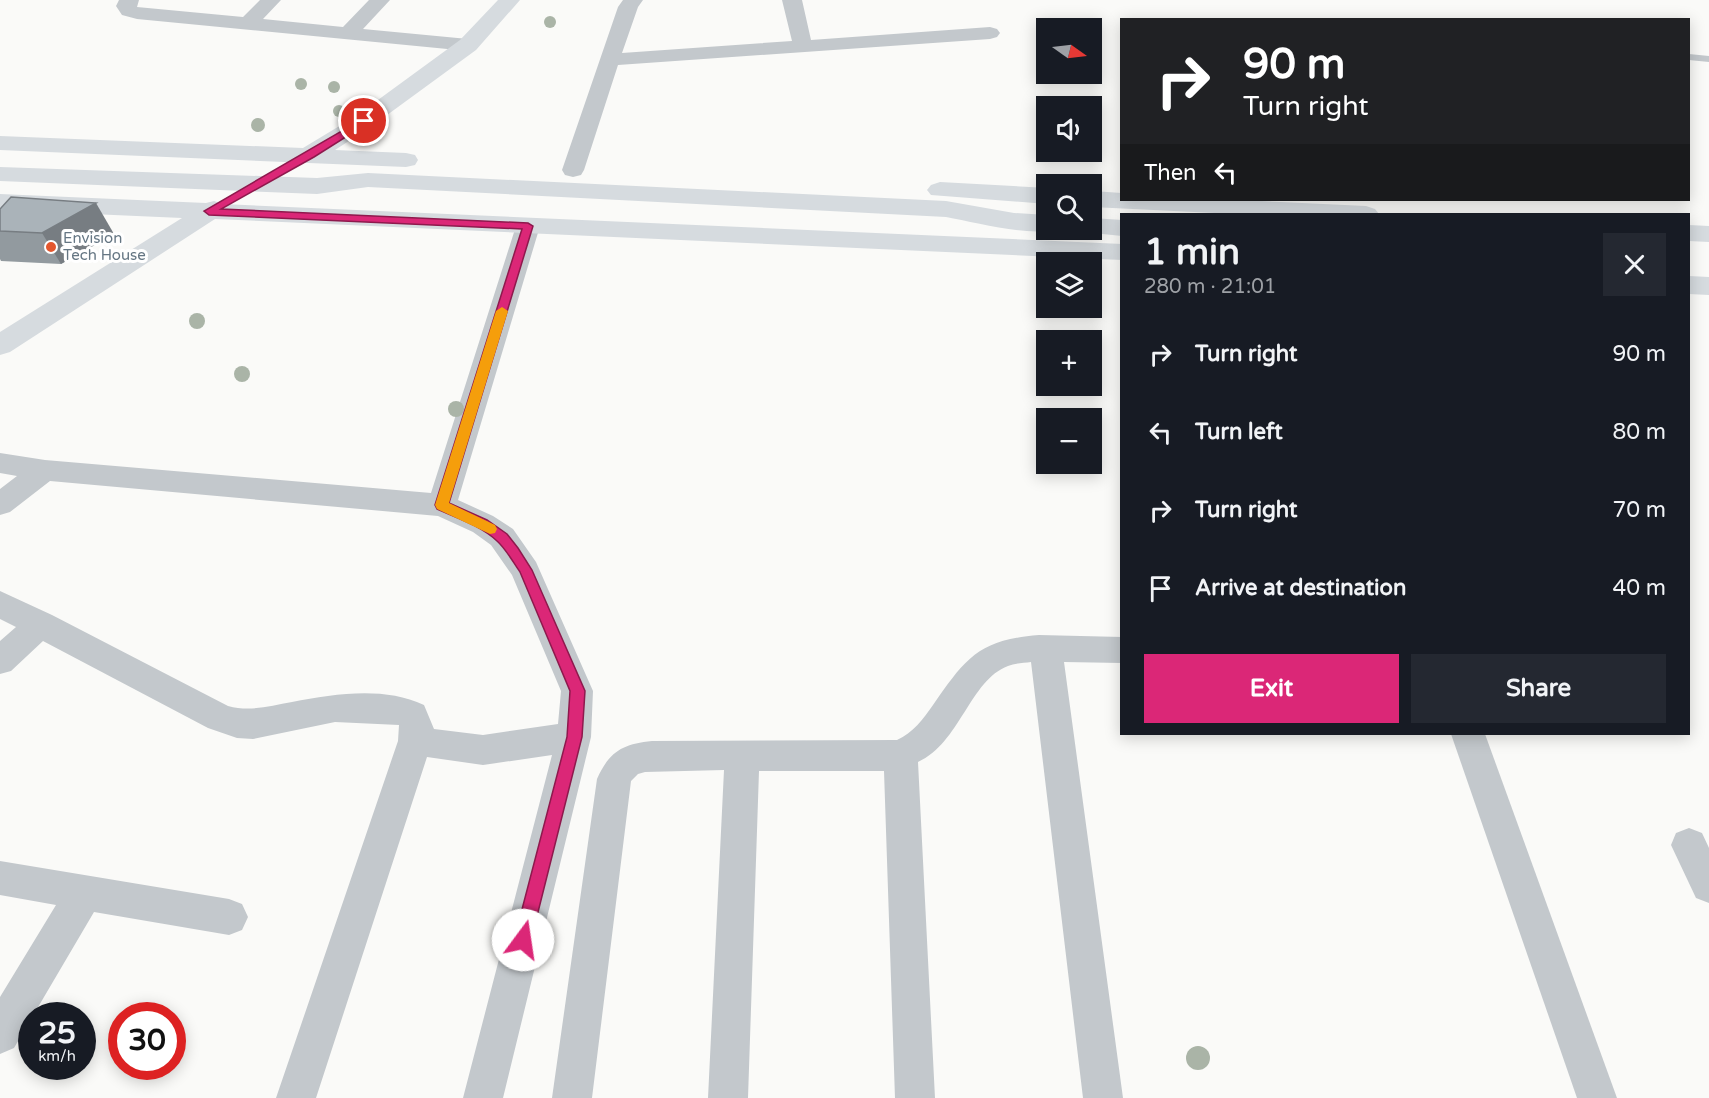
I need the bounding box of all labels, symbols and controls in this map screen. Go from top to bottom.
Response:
north arrow [1036,18,1102,84]
map controls [1036,18,1102,474]
text: 90 m [1243,39,1345,90]
icon: right [1144,42,1222,120]
text: Turn right [1243,90,1369,123]
pin [338,95,389,146]
button: sound [1036,96,1102,162]
icon: arrive [347,104,380,137]
icon: left [1209,156,1242,189]
text: Then [1144,160,1197,186]
button: search [1036,174,1102,240]
place label: Envision Tech House [63,229,146,264]
text: 1 min [1144,231,1240,274]
button: close [1603,233,1666,296]
marker: Envision Tech House [44,240,58,254]
button: layers [1036,252,1102,318]
text: 280 m · 21:01 [1144,275,1276,299]
button: + [1036,330,1102,396]
icon: right [1144,338,1177,371]
text: Turn right [1195,341,1297,367]
text: 90 m [1612,341,1666,367]
button: − [1036,408,1102,474]
icon: left [1144,416,1177,449]
text: Turn left [1195,419,1283,445]
text: 80 m [1612,419,1666,445]
icon: right [1144,494,1177,527]
text: Turn right [1195,497,1297,523]
text: 70 m [1612,497,1666,523]
icon: arrive [1144,572,1177,605]
text: Arrive at destination [1195,575,1406,601]
text: 40 m [1612,575,1666,601]
button: Exit [1144,654,1399,723]
button: Share [1411,654,1666,723]
position arrow [491,908,555,972]
speed limit sign: 30 [108,1002,186,1080]
text: 25 [38,1015,76,1052]
text: km/h [38,1047,76,1065]

